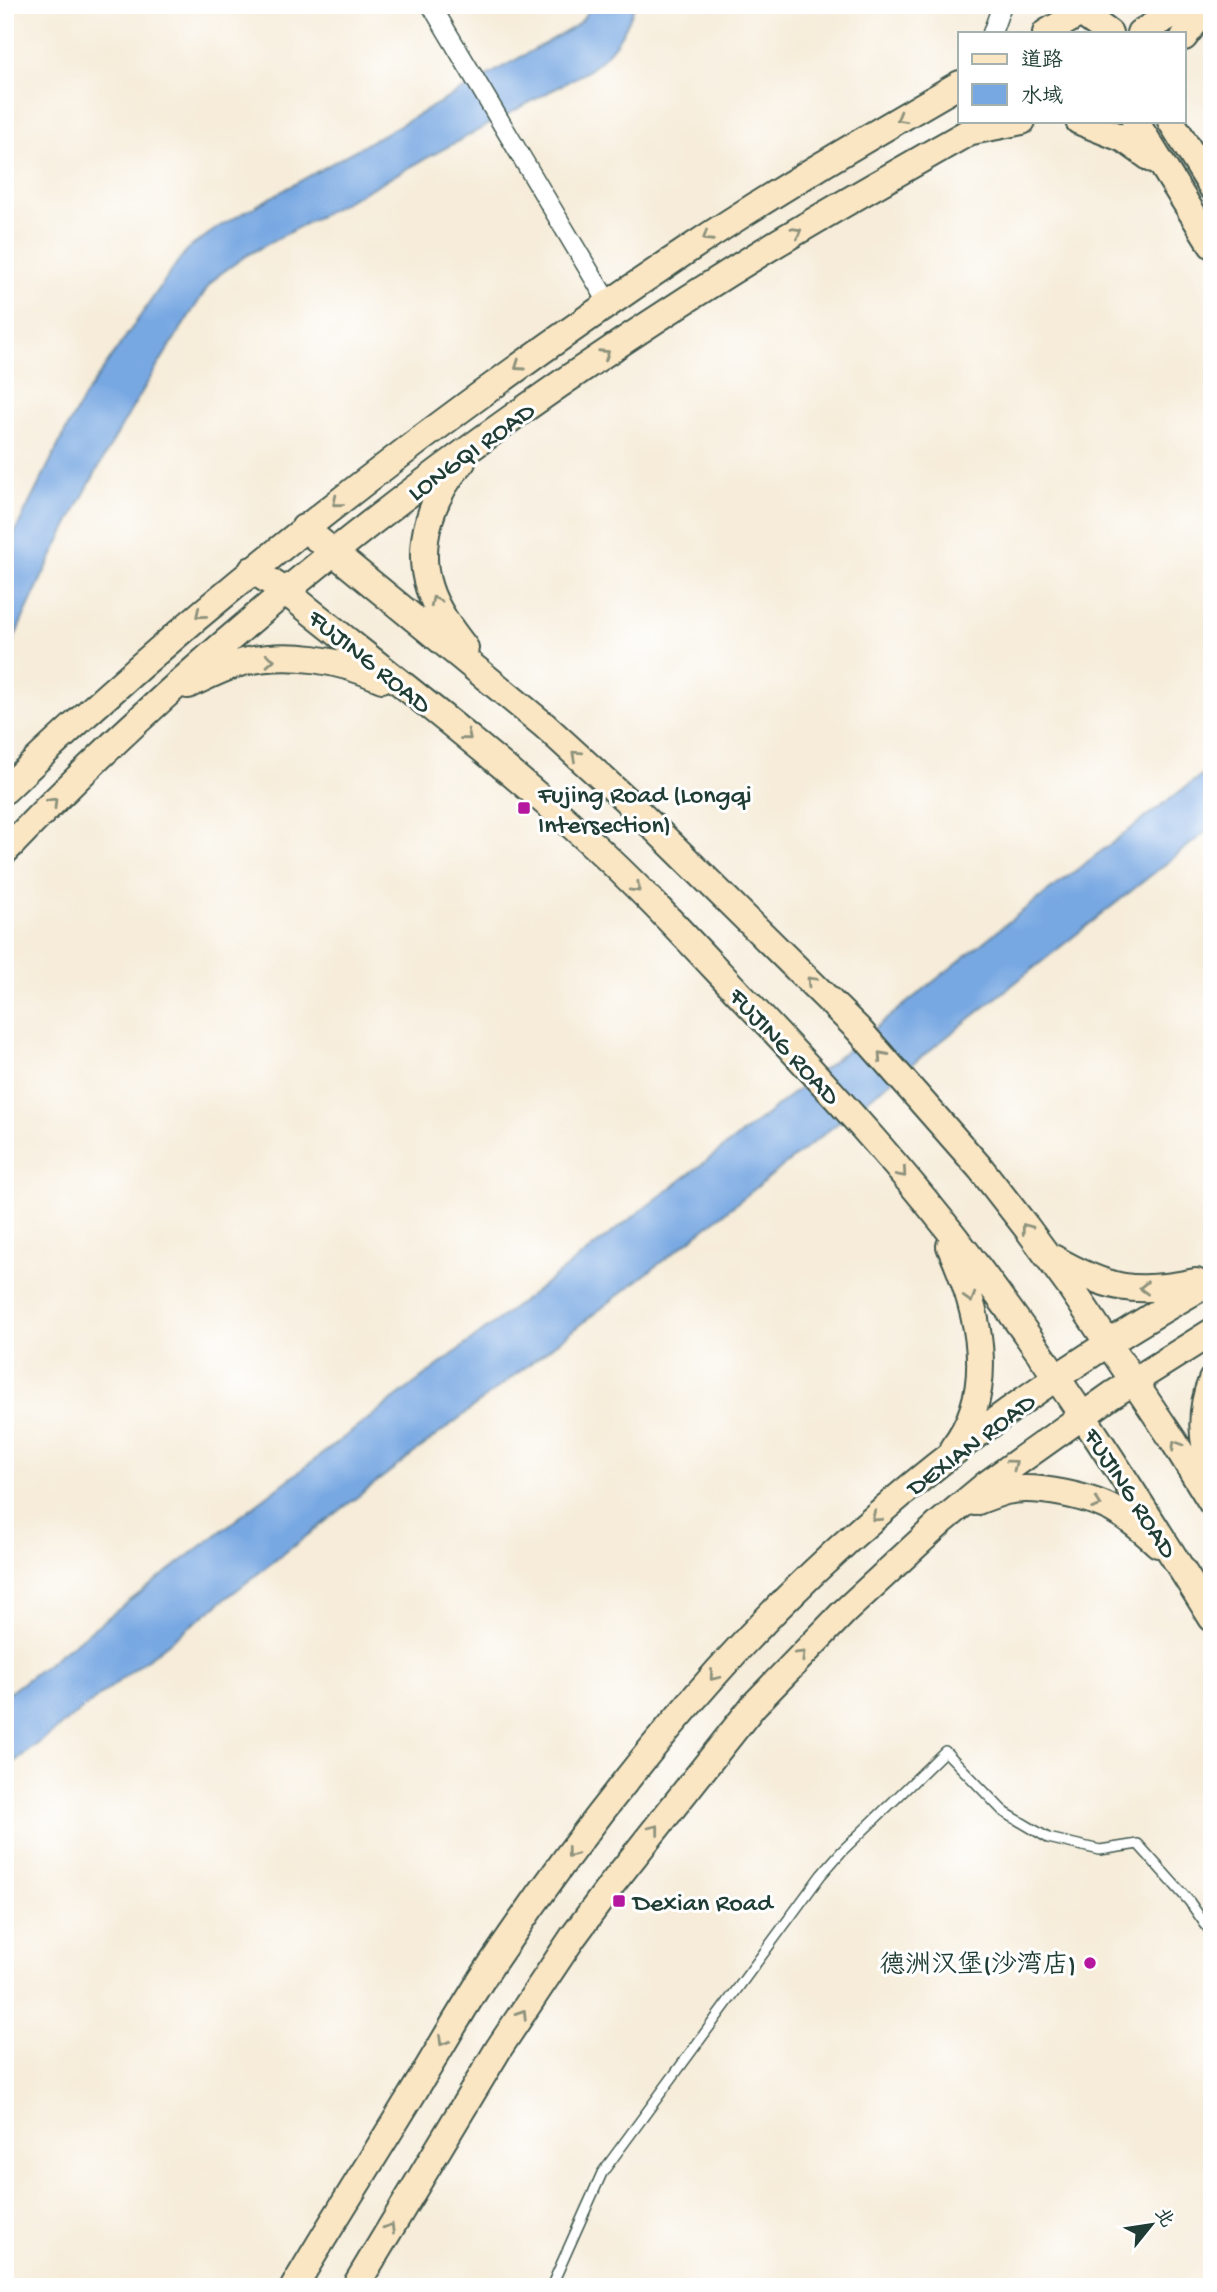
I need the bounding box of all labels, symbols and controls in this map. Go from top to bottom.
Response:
legend [958,32,1186,122]
text: 道路 [1021,48,1063,75]
text: 水域 [1021,84,1063,111]
one-way arrow [895,110,908,123]
one-way arrow [790,227,802,240]
one-way arrow [702,229,715,242]
one-way arrow [598,350,611,363]
one-way arrow [514,358,527,370]
street label: LONGQI ROAD [403,397,542,510]
one-way arrow [332,494,345,506]
one-way arrow [429,596,443,608]
street label: FUJING ROAD [300,604,436,723]
one-way arrow [195,606,208,618]
one-way arrow [265,652,276,667]
one-way arrow [459,728,471,741]
one-way arrow [571,750,584,763]
place label: Fujing Road (Longqi Intersection) [537,782,752,843]
one-way arrow [44,797,57,810]
marker: Fujing Road (Longqi Intersection) [516,800,532,816]
one-way arrow [628,879,641,892]
one-way arrow [806,976,819,989]
street label: FUJING ROAD [720,982,845,1113]
one-way arrow [878,1051,890,1064]
one-way arrow [894,1164,906,1177]
one-way arrow [1022,1223,1035,1236]
one-way arrow [1139,1280,1149,1296]
one-way arrow [961,1292,976,1304]
street label: DEXIAN ROAD [901,1388,1043,1506]
street label: FUJING ROAD [1074,1423,1182,1566]
one-way arrow [1171,1440,1184,1453]
one-way arrow [1005,1460,1018,1473]
one-way arrow [1091,1496,1103,1510]
one-way arrow [872,1509,885,1521]
one-way arrow [793,1651,805,1663]
one-way arrow [710,1668,722,1681]
one-way arrow [646,1825,659,1837]
one-way arrow [566,1845,579,1858]
place label: Dexian Road [631,1890,774,1921]
marker: Dexian Road [611,1893,627,1909]
place label: 德洲汉堡(沙湾店) [879,1950,1076,1983]
marker: 德洲汉堡(沙湾店) [1082,1955,1098,1971]
one-way arrow [513,2008,526,2021]
one-way arrow [438,2034,451,2047]
north arrow [1116,2190,1186,2260]
text: 北 [1148,2204,1177,2232]
one-way arrow [382,2223,395,2236]

